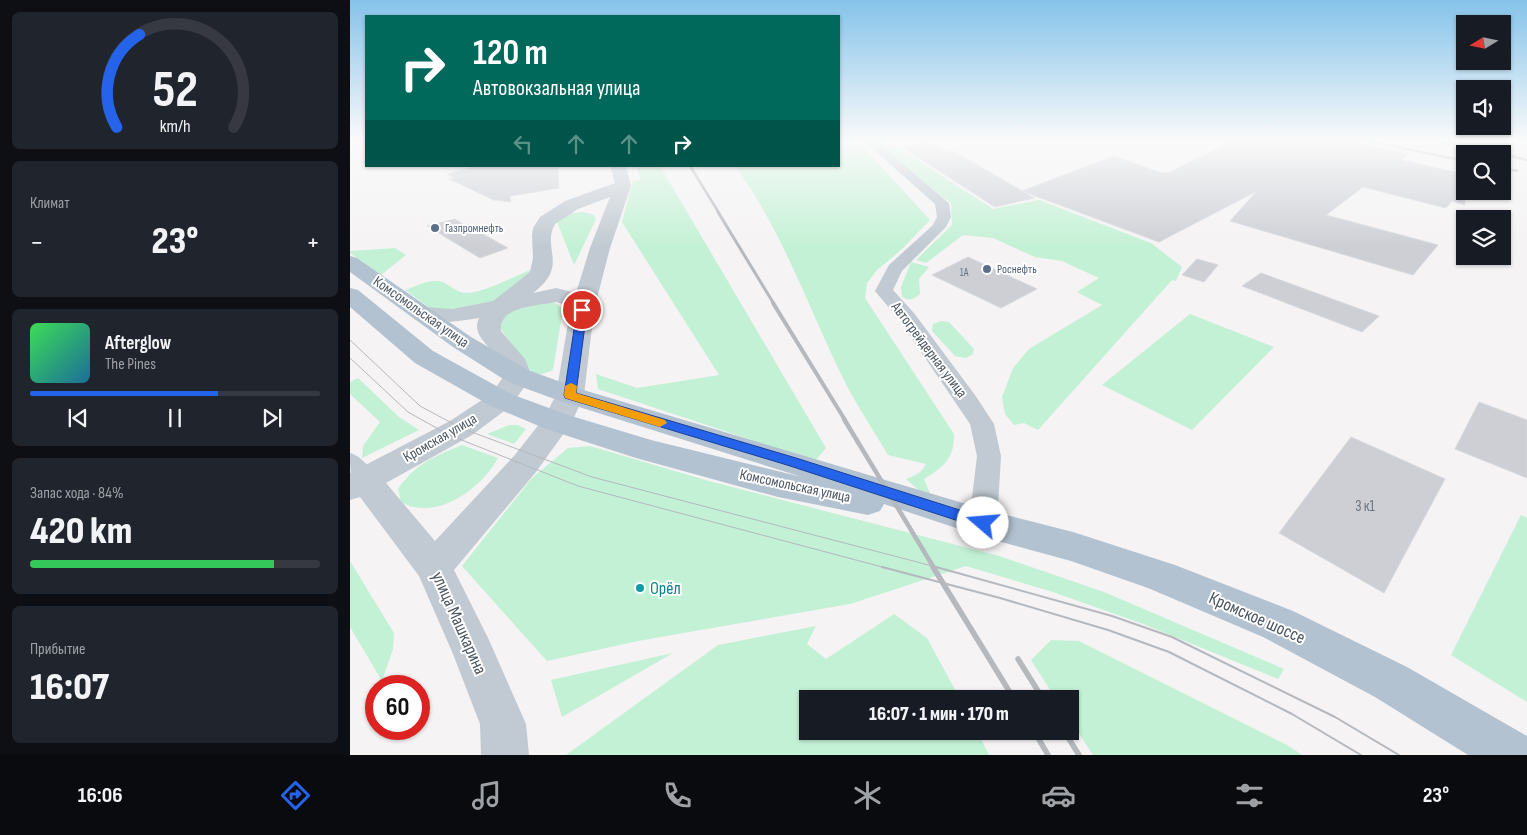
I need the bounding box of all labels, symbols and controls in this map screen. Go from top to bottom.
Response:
north arrow [1456,15,1511,70]
map controls [1456,15,1511,265]
text: 120 m [473,32,548,75]
icon: right [390,35,455,100]
text: 52 [152,59,198,122]
text: Автовокзальная улица [473,75,640,102]
button: sound [1456,80,1511,135]
text: km/h [160,116,190,137]
icon: left [509,130,537,158]
icon: ahead [562,130,590,158]
icon: ahead [615,130,643,158]
icon: right [668,130,696,158]
button: search [1456,145,1511,200]
text: Климат [30,194,70,213]
button: layers [1456,210,1511,265]
text: 23° [152,219,198,264]
place label: Газпромнефть [445,221,504,236]
marker: Газпромнефть [429,222,441,234]
text: − [30,226,44,259]
text: + [306,226,320,259]
place label: Роснефть [997,262,1037,277]
marker: Роснефть [981,263,993,275]
house number: 1А [960,266,969,279]
street label: Комсомольская улица [369,272,473,352]
pin [561,289,603,331]
icon: arrive [568,296,596,324]
street label: Автогрейдерная улица [886,298,971,402]
text: Afterglow [105,332,171,355]
text: The Pines [105,355,156,374]
icon: previous [64,404,92,432]
icon: pause [161,404,189,432]
icon: next [258,404,286,432]
street label: Кромская улица [400,409,480,467]
street label: Комсомольская улица [738,465,852,507]
text: Запас хода · 84% [30,484,124,503]
position arrow [956,496,1008,548]
house number: 3 к1 [1355,497,1376,516]
text: 420 km [30,509,132,554]
street label: улица Машкарина [427,568,491,678]
place label: Орёл [650,578,681,599]
marker: Орёл [634,582,646,594]
street label: Кромское шоссе [1206,587,1308,649]
text: Прибытие [30,640,85,659]
text: 16:07 [30,665,109,710]
speed limit sign: 60 [365,675,430,740]
text: 16:07 · 1 мин · 170 m [869,703,1009,726]
icon: directions [278,778,313,813]
icon: music [469,778,504,813]
icon: phone [660,778,695,813]
icon: climate [850,778,885,813]
icon: car [1041,778,1076,813]
icon: filters [1232,778,1267,813]
text: 16:06 [78,782,123,809]
text: 23° [1423,782,1449,809]

